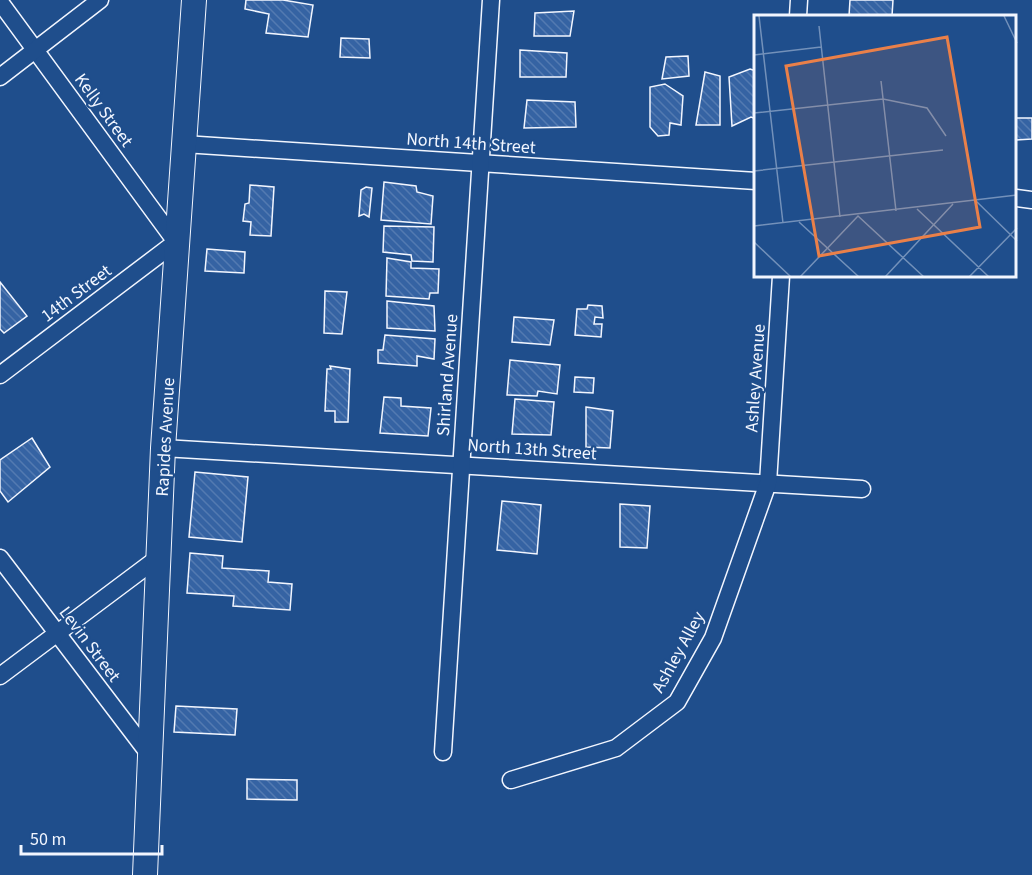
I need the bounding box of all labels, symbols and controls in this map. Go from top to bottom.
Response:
inset map [754,15,1017,278]
street label: Kelly Street [68,68,139,152]
street label: North 14th Street [405,127,536,160]
street label: 14th Street [36,259,117,328]
street label: Shirland Avenue [431,313,464,437]
street label: Ashley Avenue [739,323,772,433]
street label: Rapides Avenue [150,377,181,497]
street label: North 13th Street [466,433,597,466]
street label: Levin Street [53,601,126,687]
street label: Ashley Alley [646,607,711,697]
scale bar [21,818,162,856]
text: 50 m [30,827,66,852]

